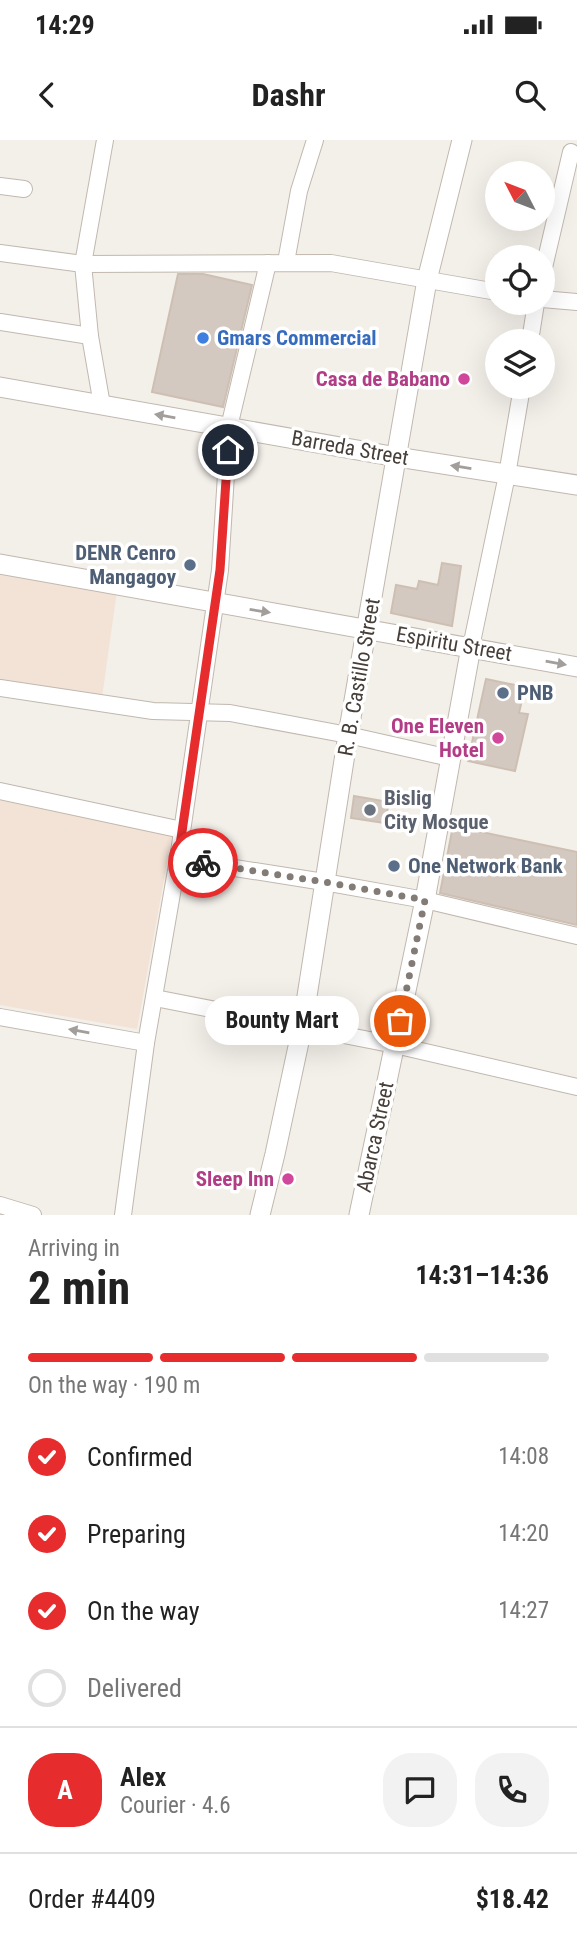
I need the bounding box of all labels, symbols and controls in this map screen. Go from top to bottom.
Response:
text: 14:29 [35,10,95,40]
icon: back [28,76,66,114]
text: Dashr [251,76,326,114]
icon: search [511,76,549,114]
north arrow [485,161,555,231]
map controls [485,161,555,399]
button: locate [485,245,555,315]
place label: Gmars Commercial [217,326,377,350]
button: layers [485,329,555,399]
marker: Gmars Commercial [195,330,211,346]
place label: Casa de Babano [316,367,450,391]
marker: Casa de Babano [456,371,472,387]
one-way arrow [154,410,176,421]
pin [198,420,258,480]
street label: Barreda Street [290,426,410,470]
icon: home [209,431,247,469]
one-way arrow [450,461,472,472]
place label: DENR Cenro Mangagoy [75,541,177,589]
marker: DENR Cenro Mangagoy [182,557,198,573]
street label: R. B. Castillo Street [333,596,385,758]
one-way arrow [249,606,271,617]
street label: Espiritu Street [394,622,514,666]
one-way arrow [546,658,568,669]
place label: PNB [517,681,554,705]
marker: PNB [495,685,511,701]
place label: One Eleven Hotel [391,714,484,762]
marker: One Eleven Hotel [490,730,506,746]
place label: Bislig City Mosque [384,786,489,834]
marker: Bislig City Mosque [362,802,378,818]
courier [168,828,238,898]
icon: bike [184,844,222,882]
place label: One Network Bank [408,854,564,878]
marker: One Network Bank [386,858,402,874]
pin [370,991,430,1051]
callout: Bounty Mart [204,996,358,1046]
icon: bag [381,1002,419,1040]
text: Bounty Mart [225,1007,339,1034]
one-way arrow [68,1025,90,1036]
street label: Abarca Street [352,1079,398,1195]
place label: Sleep Inn [196,1167,274,1191]
marker: Sleep Inn [280,1171,296,1187]
text: Arriving in [28,1235,120,1262]
text: 14:31–14:36 [415,1260,549,1290]
text: 2 min [28,1261,130,1315]
text: On the way · 190 m [28,1372,200,1399]
icon: check [28,1438,66,1476]
text: Confirmed [87,1442,193,1472]
text: 14:08 [498,1443,549,1470]
icon: check [28,1515,66,1553]
text: Preparing [87,1519,186,1549]
text: 14:20 [498,1520,549,1547]
icon: check [28,1592,66,1630]
text: On the way [87,1596,200,1626]
text: 14:27 [498,1597,549,1624]
text: Delivered [87,1673,182,1703]
button: chat [383,1753,457,1827]
button: phone [475,1753,549,1827]
text: Alex [120,1762,166,1792]
text: A [57,1775,73,1805]
text: Courier · 4.6 [120,1792,231,1819]
text: Order #4409 [28,1884,156,1914]
text: $18.42 [476,1884,549,1914]

